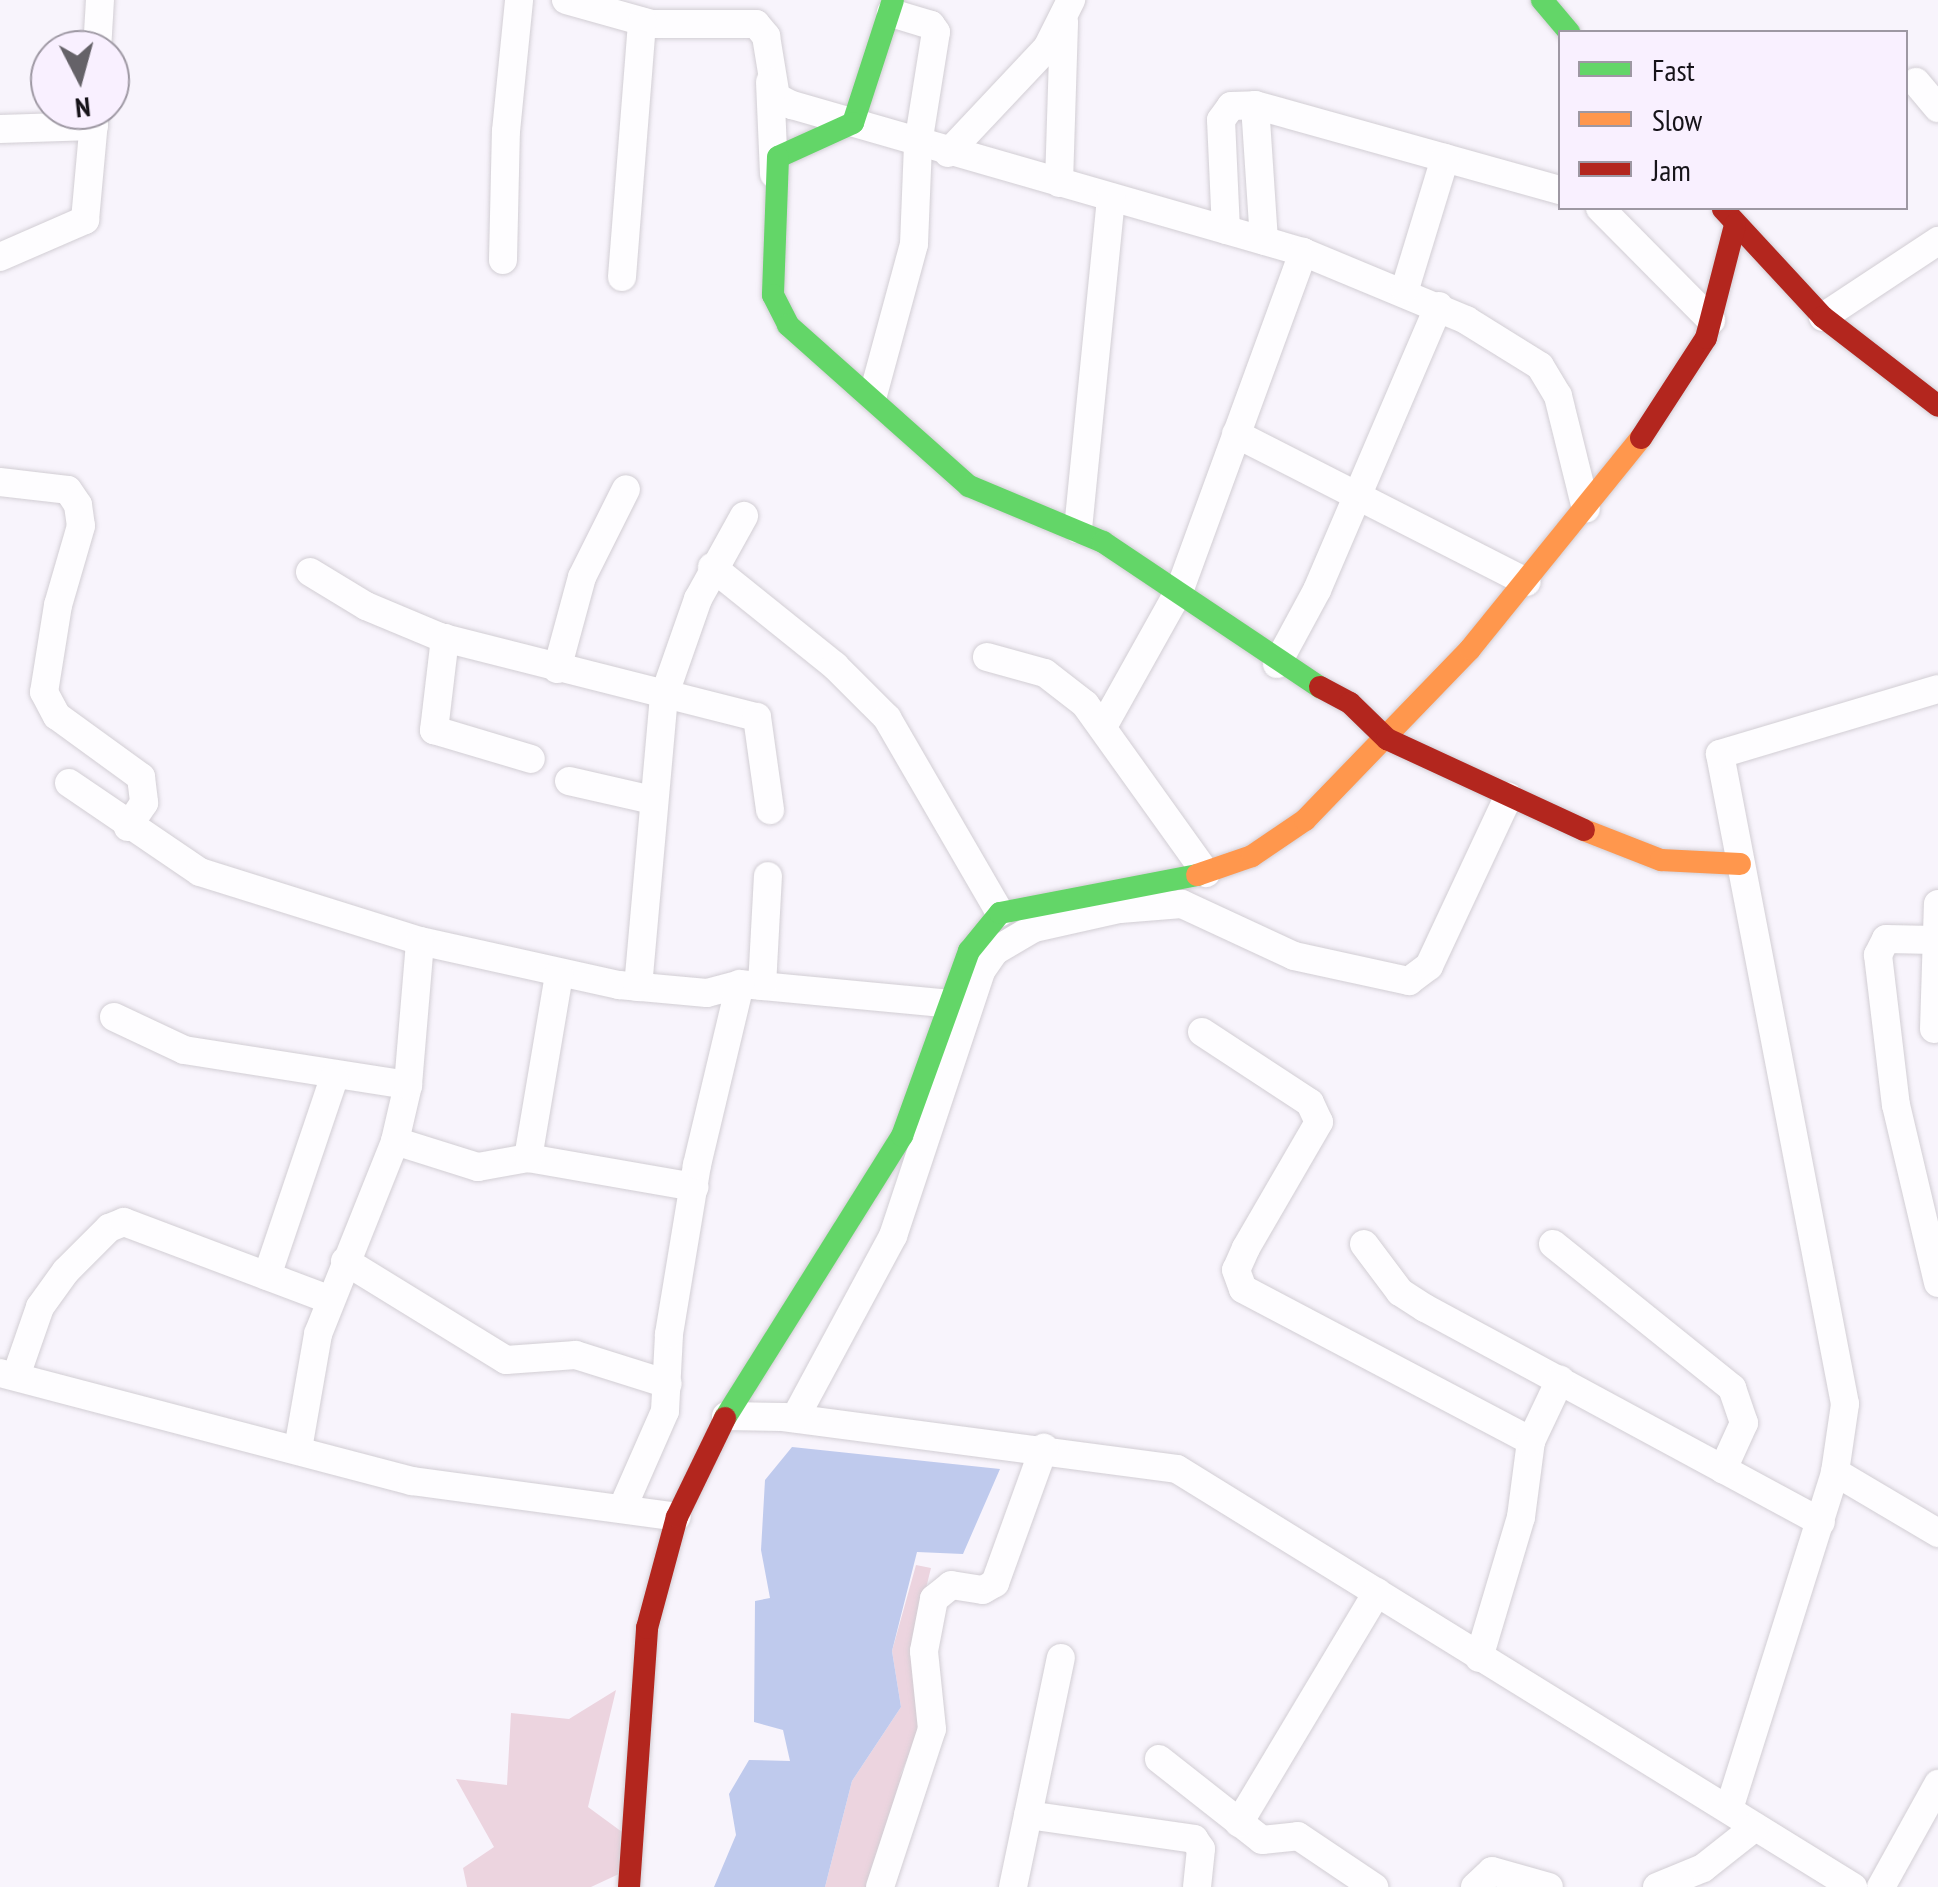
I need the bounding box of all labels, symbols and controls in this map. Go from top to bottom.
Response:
north arrow [30,30,130,130]
legend [1558,30,1908,210]
text: Fast [1652,50,1695,89]
text: N [74,89,92,128]
text: Slow [1652,100,1702,139]
text: Jam [1652,150,1691,189]

